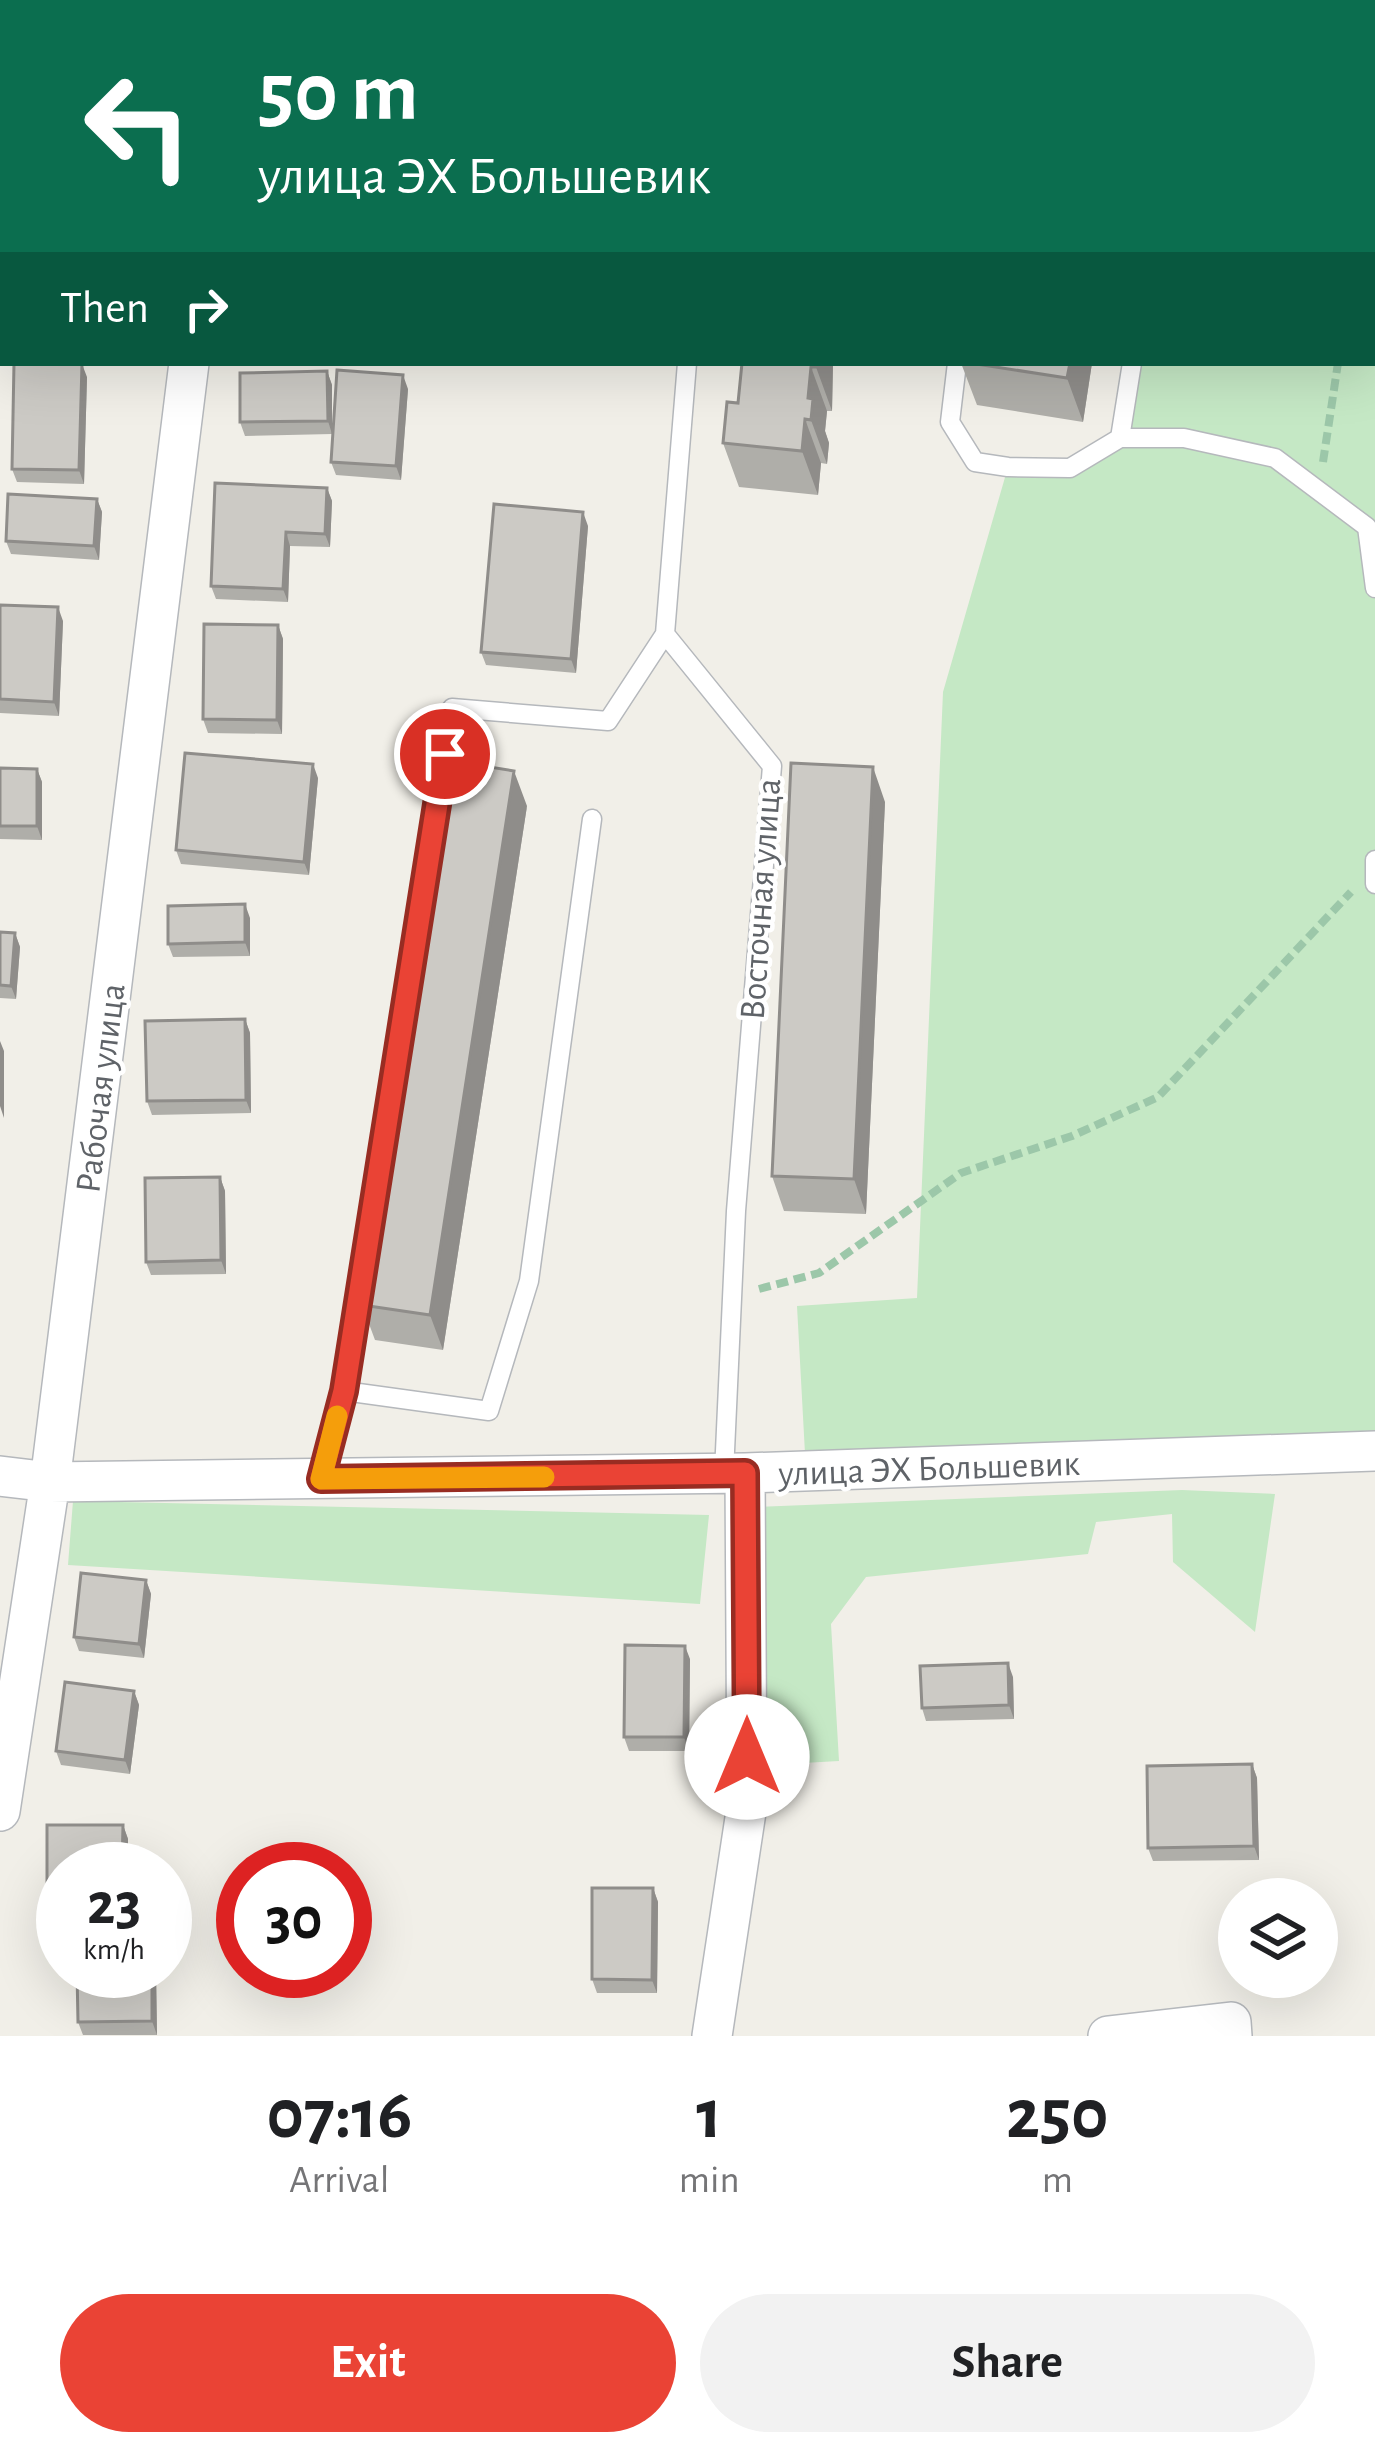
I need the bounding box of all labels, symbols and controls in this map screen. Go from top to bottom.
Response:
icon: left [60,48,216,204]
text: 50 m [258,52,419,136]
text: улица ЭХ Большевик [258,150,711,204]
icon: right [173,276,239,342]
text: Then [60,286,149,331]
pin [394,703,496,805]
icon: arrive [412,721,478,787]
street label: Восточная улица [735,777,787,1021]
street label: Рабочая улица [70,981,132,1195]
street label: улица ЭХ Большевик [777,1446,1081,1492]
position arrow [684,1694,810,1820]
speed limit sign: 30 [216,1842,372,1998]
text: 23 [87,1875,141,1935]
map controls [1218,1878,1338,1998]
button: layers [1218,1878,1338,1998]
text: km/h [83,1935,145,1965]
text: 07:16 [266,2079,412,2151]
text: 1 [696,2079,722,2151]
text: 250 [1006,2079,1109,2151]
text: Arrival [289,2161,390,2200]
text: min [679,2161,740,2200]
text: m [1042,2161,1073,2200]
button: Exit [60,2294,676,2432]
button: Share [700,2294,1315,2432]

